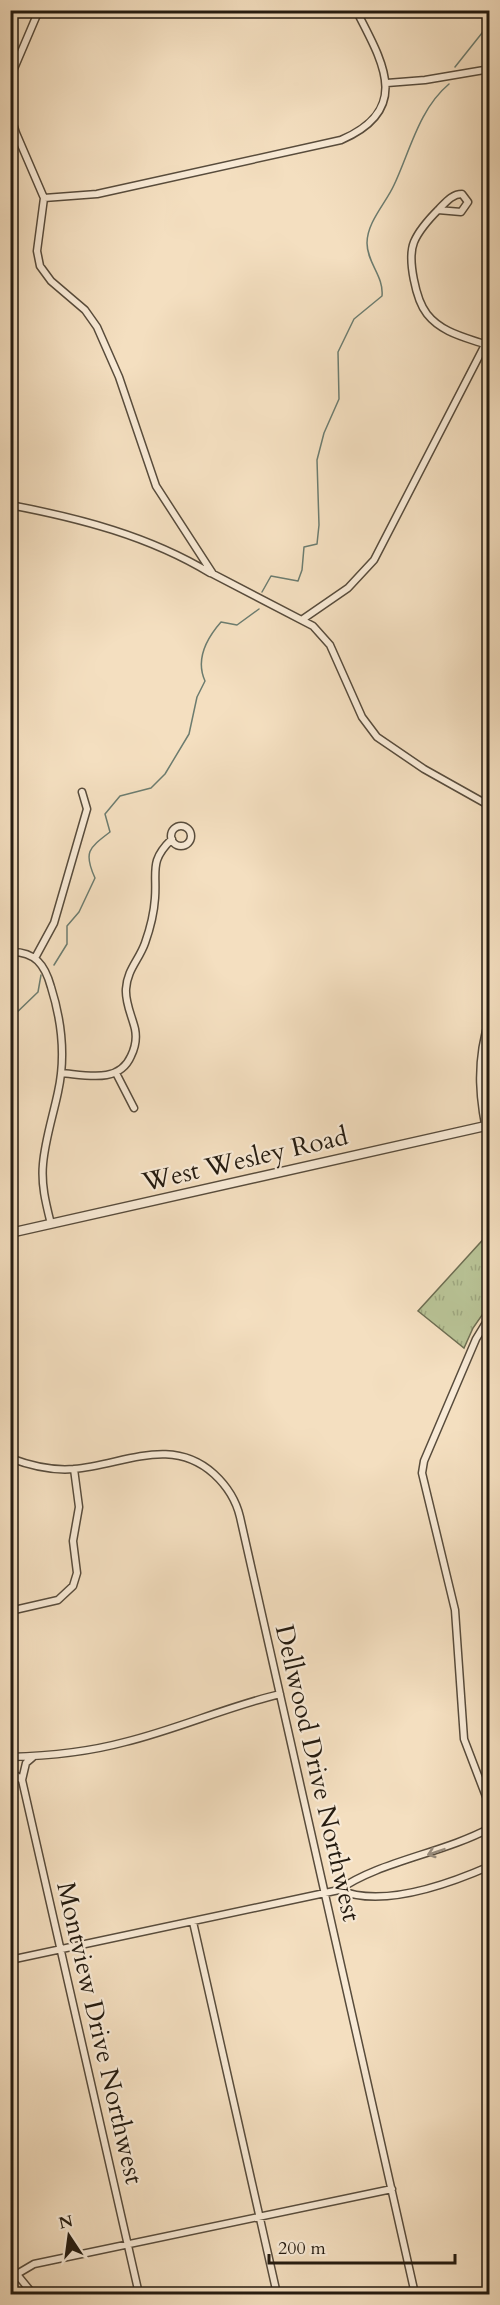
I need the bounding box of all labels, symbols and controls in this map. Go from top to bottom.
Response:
street label: West Wesley Road [138,1118,351,1200]
street label: Dellwood Drive Northwest [267,1621,369,1925]
one-way arrow [427,1847,446,1858]
street label: Montview Drive Northwest [48,1878,152,2188]
north arrow [39,2206,99,2266]
text: N [57,2210,75,2235]
scale bar [269,2227,455,2265]
text: 200 m [278,2236,326,2261]

